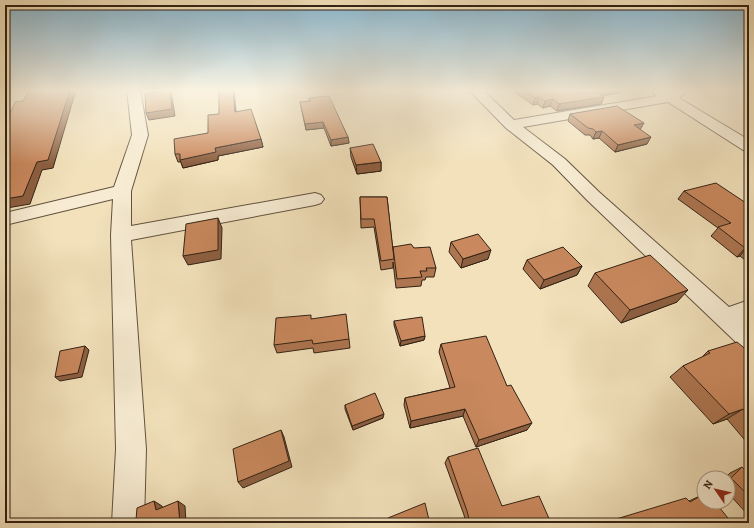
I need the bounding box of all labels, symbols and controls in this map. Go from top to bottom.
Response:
north arrow [696,470,736,510]
text: N [700,477,717,492]

